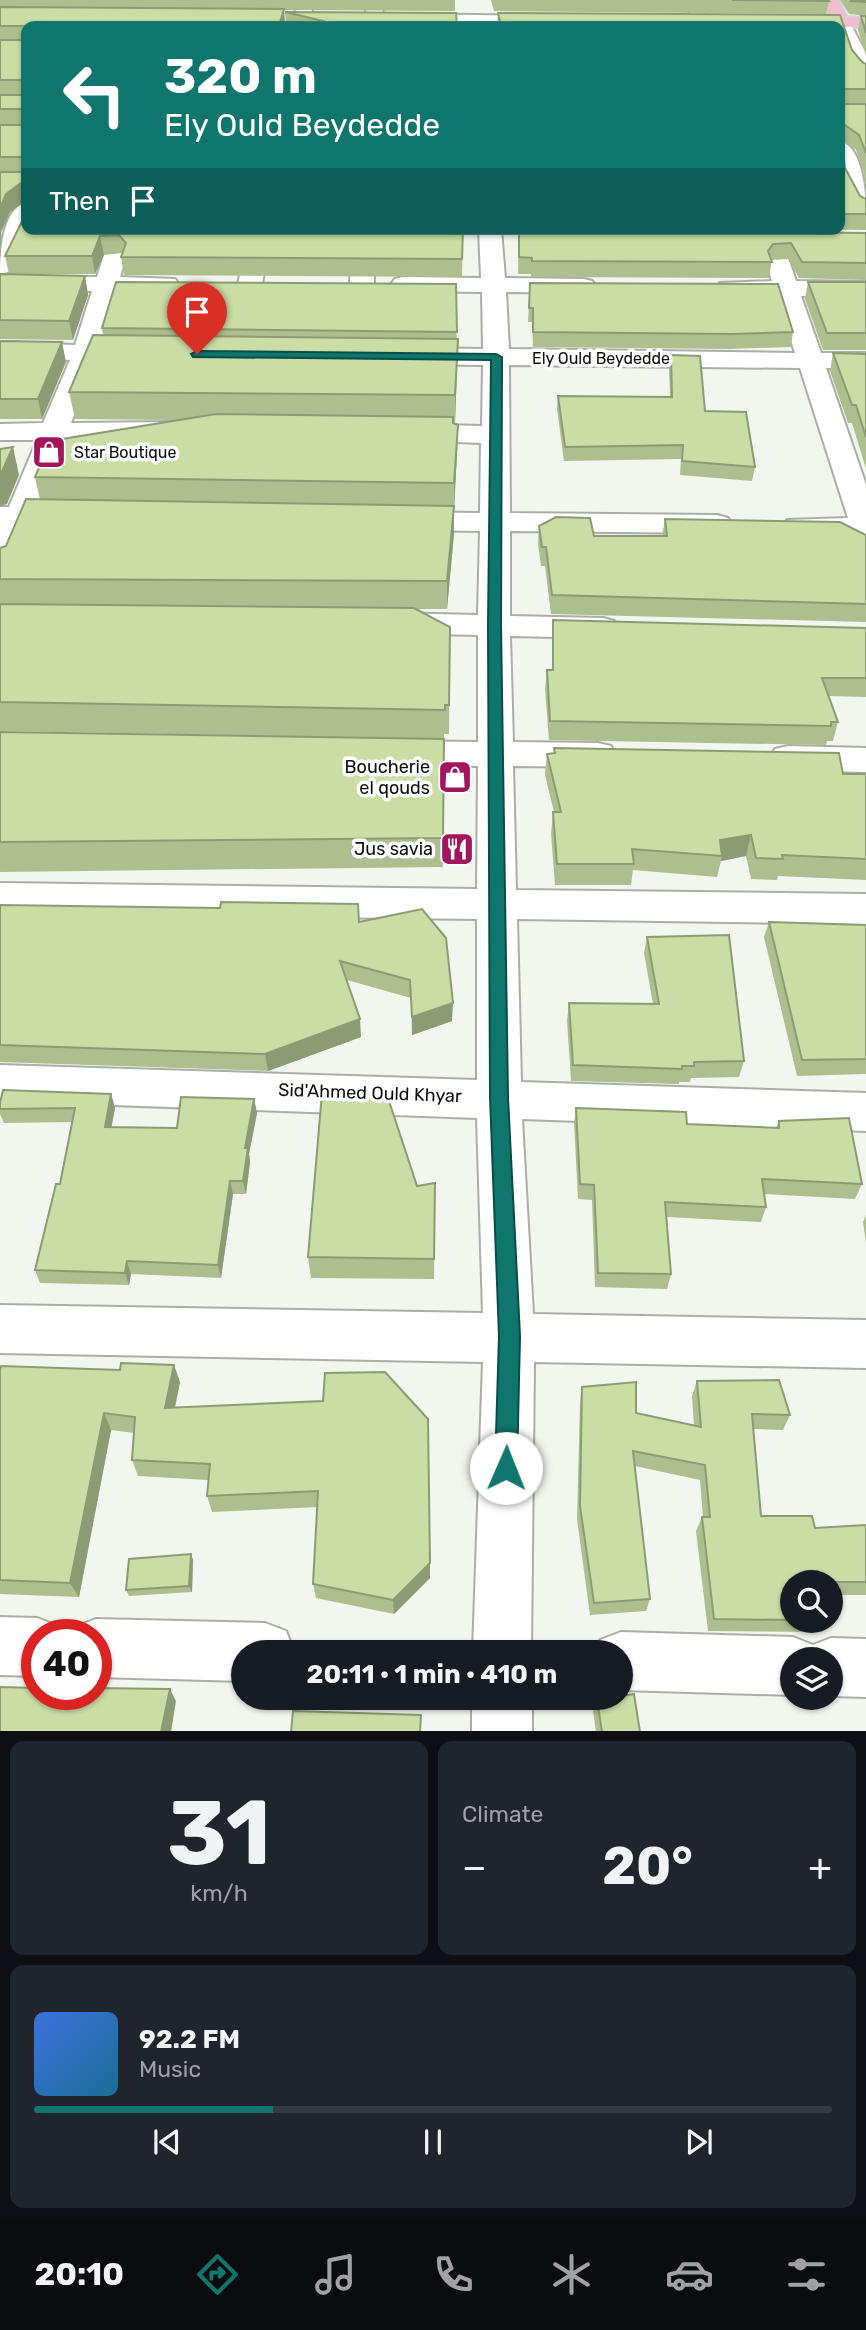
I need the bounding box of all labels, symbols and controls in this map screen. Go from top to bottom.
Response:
text: 320 m [164,47,317,105]
icon: left [49,49,140,140]
text: Ely Ould Beydedde [164,106,440,144]
icon: arrive [124,182,162,220]
text: Then [49,186,110,217]
pin [167,282,227,354]
icon: arrive [178,293,216,331]
street label: Ely Ould Beydedde [532,349,670,368]
shop icon: Star Boutique [30,433,68,471]
place label: Star Boutique [74,443,176,462]
place label: Boucherie el qouds [345,756,430,799]
shop icon: Boucherie el qouds [436,758,474,796]
restaurant icon: Jus savia [438,830,476,868]
place label: Jus savia [354,838,433,860]
street label: Sid'Ahmed Ould Khyar [278,1079,462,1107]
position arrow [469,1431,543,1505]
map controls [780,1570,843,1710]
button: search [780,1570,843,1633]
speed limit sign: 40 [21,1619,112,1710]
button: layers [780,1647,843,1710]
text: 20:11 · 1 min · 410 m [307,1659,557,1690]
text: 31 [167,1779,271,1887]
text: Climate [462,1800,543,1828]
text: 20° [602,1835,693,1897]
text: − [462,1844,487,1890]
text: + [808,1844,832,1890]
text: km/h [190,1879,248,1907]
text: 92.2 FM [139,2024,240,2055]
text: Music [139,2055,201,2083]
icon: previous [148,2123,186,2161]
icon: pause [414,2123,452,2161]
icon: next [680,2123,718,2161]
icon: directions [193,2250,242,2299]
icon: music [311,2250,360,2299]
icon: phone [429,2250,478,2299]
icon: climate [547,2250,596,2299]
icon: car [665,2250,714,2299]
icon: filters [782,2250,831,2299]
text: 20:10 [34,2255,124,2293]

